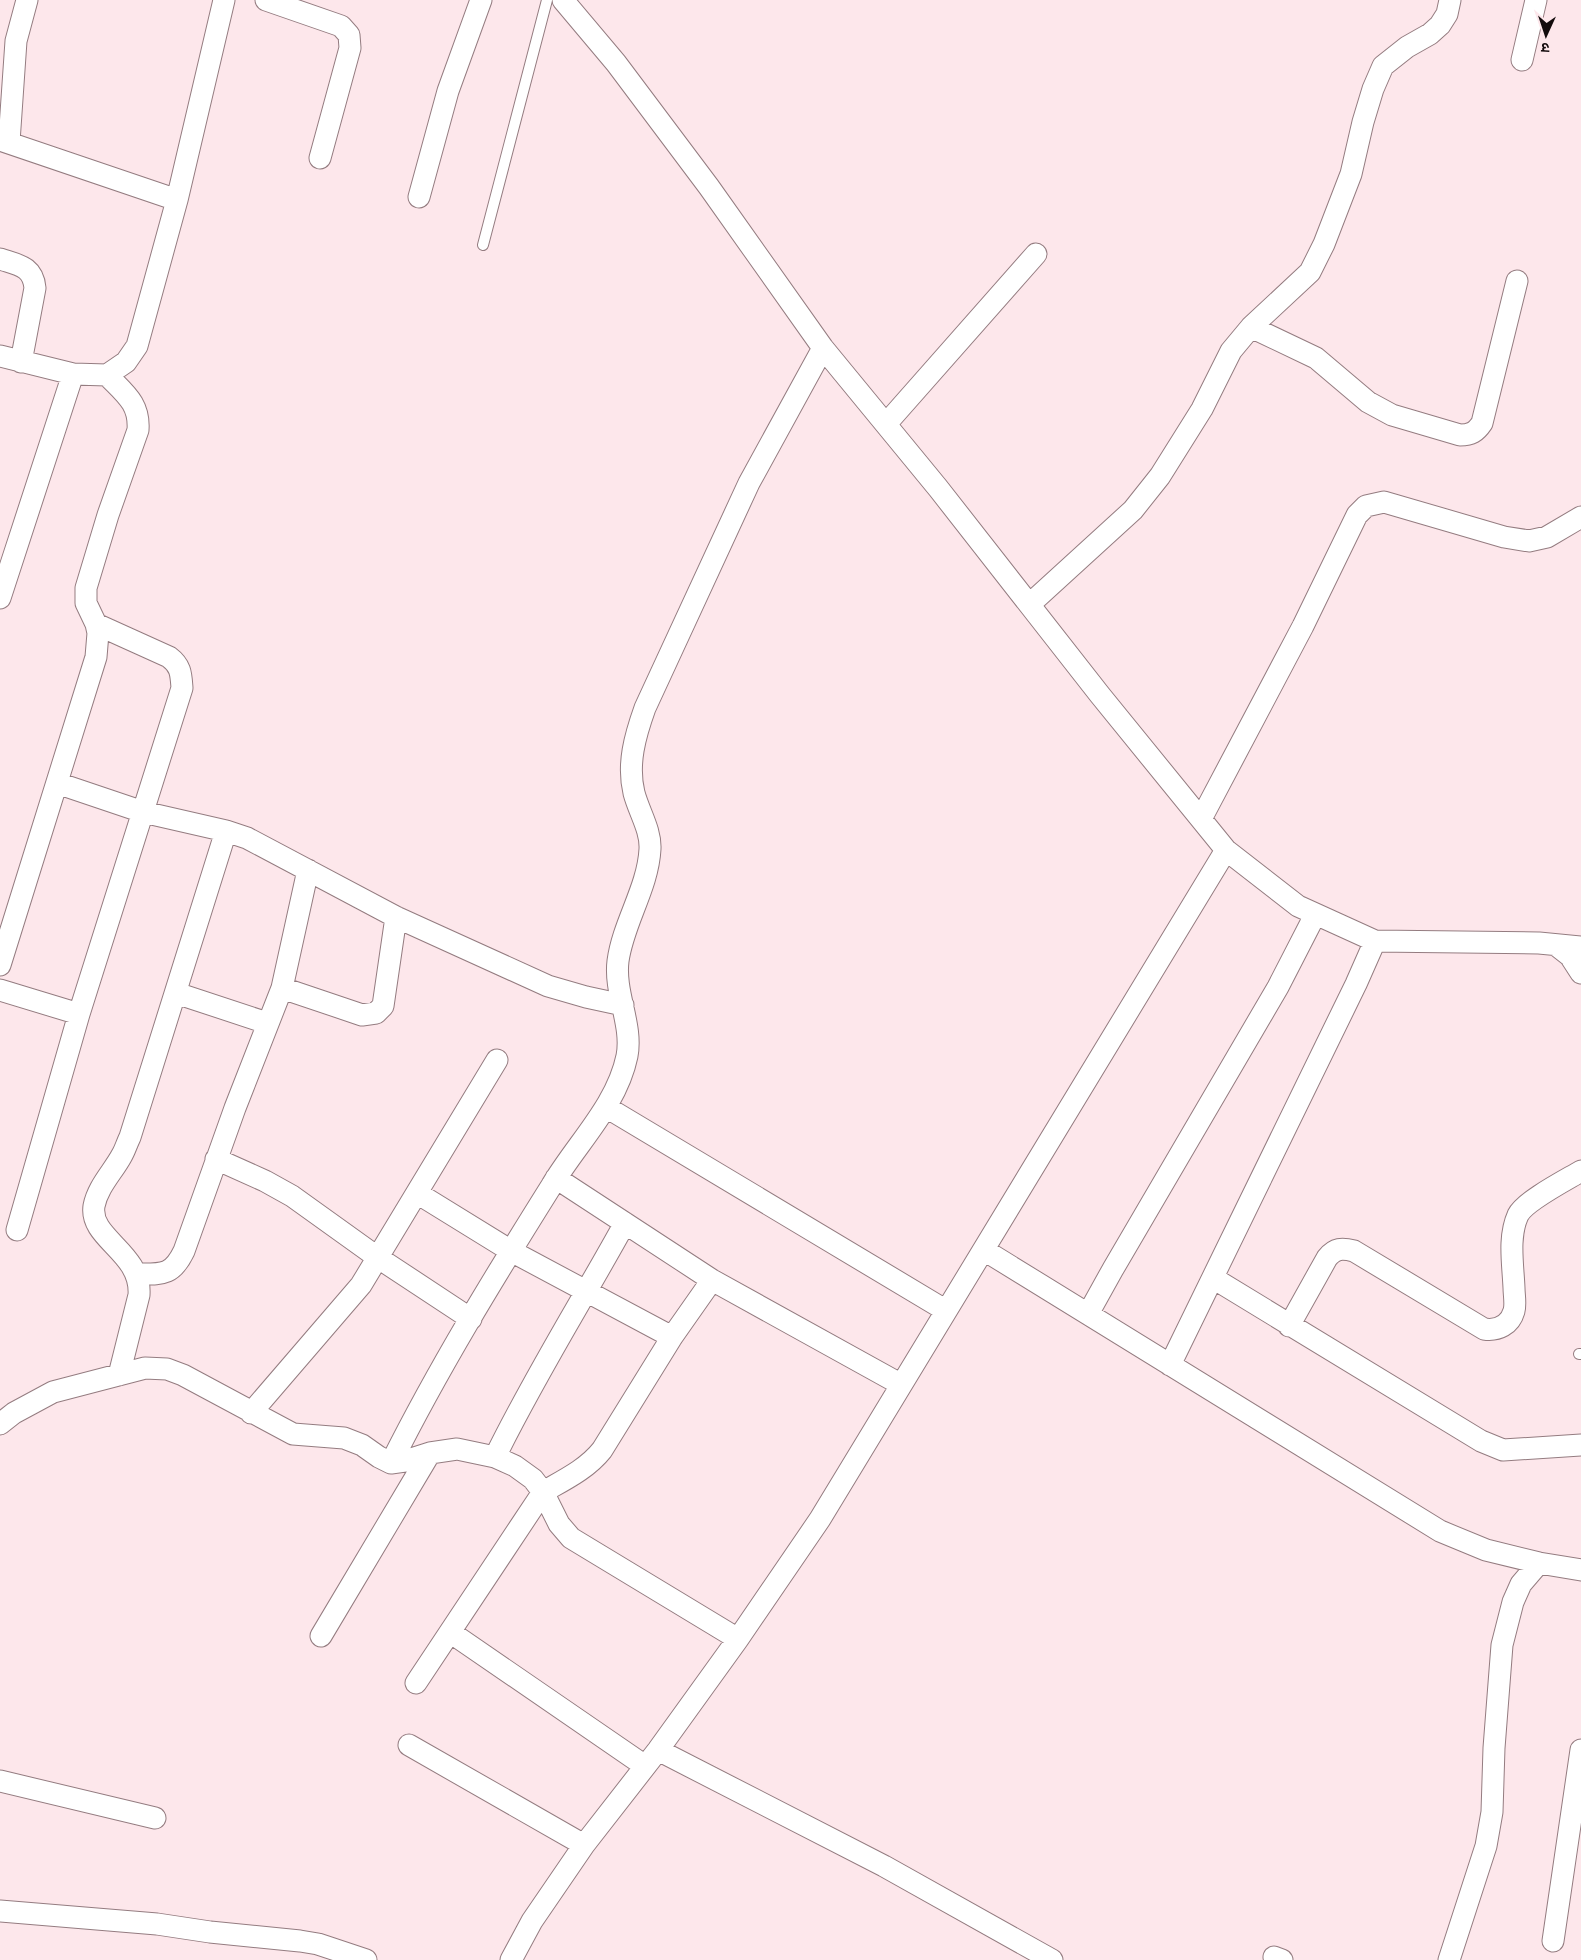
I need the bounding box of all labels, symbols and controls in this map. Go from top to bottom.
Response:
north arrow [1521,10,1571,60]
text: उ [1540,39,1550,56]

